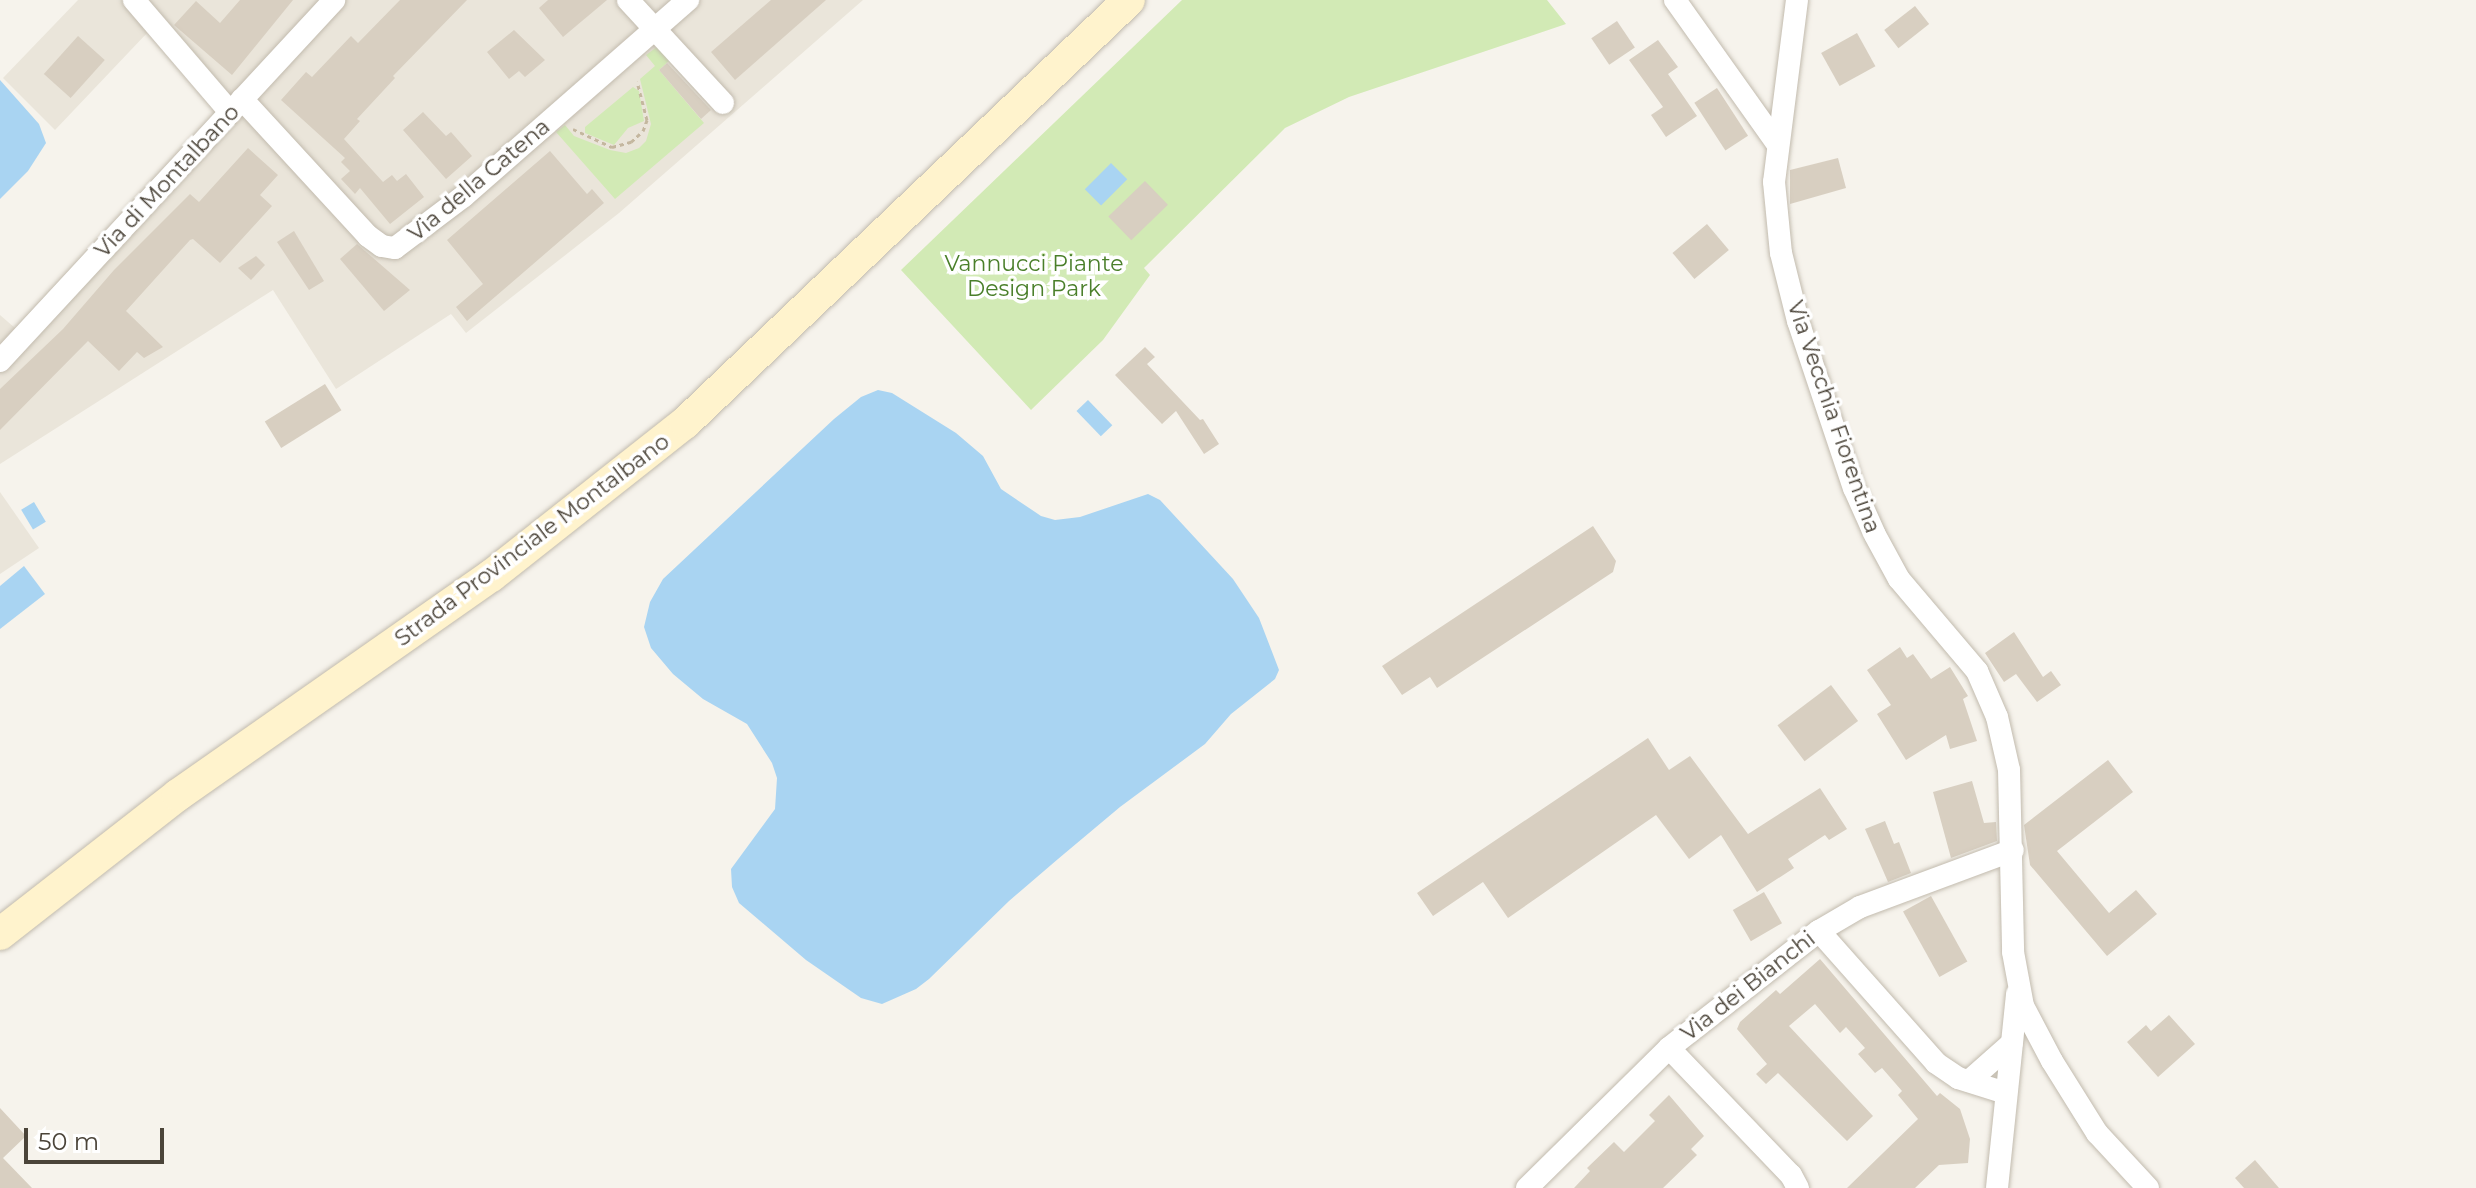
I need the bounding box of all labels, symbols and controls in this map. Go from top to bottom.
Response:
street label: Via di Montalbano [89,99,245,263]
street label: Via della Catena [403,113,555,247]
park label: Vannucci Piante Design Park [944,250,1124,302]
street label: Via Vecchia Fiorentina [1782,297,1886,537]
street label: Strada Provinciale Montalbano [390,428,674,652]
street label: Via dei Bianchi [1676,925,1820,1047]
scale bar [28,1112,168,1162]
text: 50 m [38,1127,99,1156]

